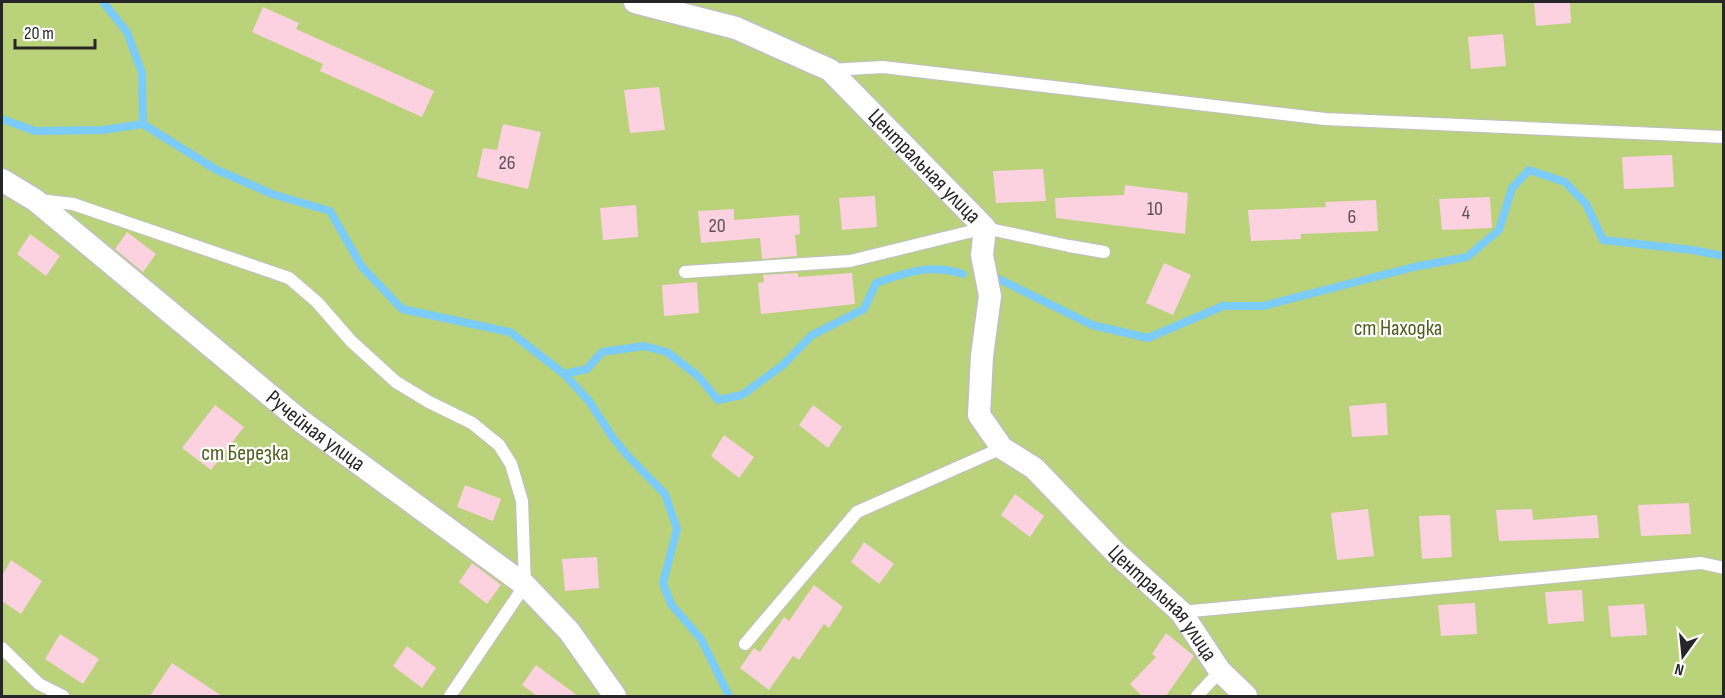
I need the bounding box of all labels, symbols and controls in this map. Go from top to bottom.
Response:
scale bar [15,12,94,50]
text: 20 m [24,23,54,44]
street label: Центральная улица [862,103,986,229]
house number: 26 [499,151,516,175]
house number: 10 [1147,197,1163,221]
house number: 4 [1462,201,1470,225]
house number: 6 [1348,205,1356,229]
house number: 20 [708,214,726,238]
park label: ст Находка [1354,315,1442,342]
street label: Ручейная улица [261,384,371,477]
park label: ст Березка [201,440,289,467]
street label: Центральная улица [1102,539,1223,666]
north arrow [1653,626,1713,686]
text: N [1673,659,1686,679]

